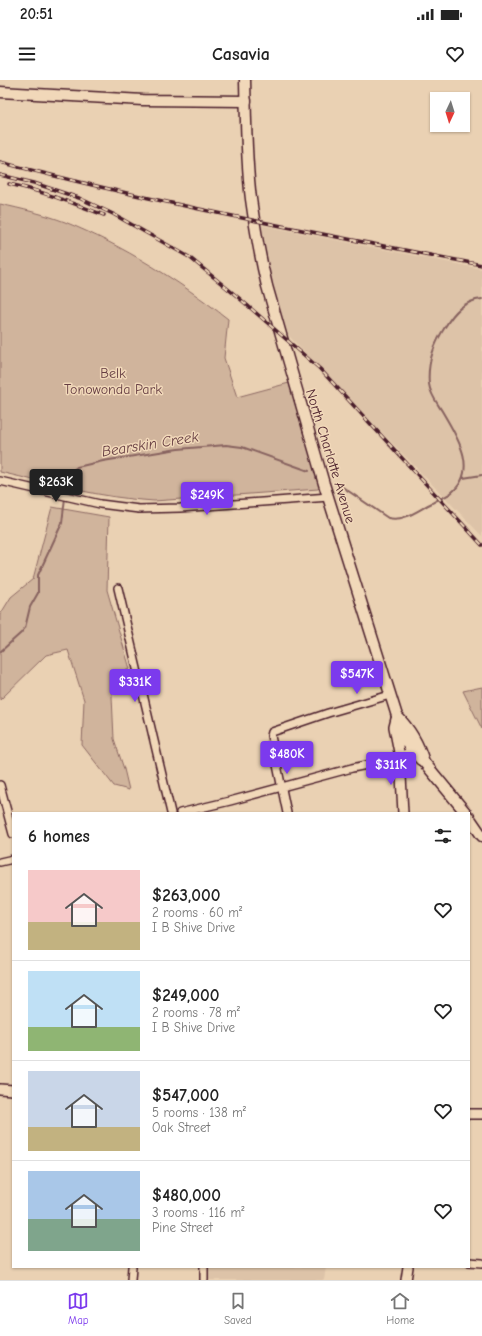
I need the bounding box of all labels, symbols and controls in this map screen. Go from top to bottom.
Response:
text: 20:51 [20,5,53,23]
icon: menu [16,43,38,65]
icon: heart [444,43,466,65]
text: Casavia [212,44,270,65]
north arrow [430,92,470,132]
map controls [430,92,470,132]
park label: Belk Tonowonda Park [64,365,162,398]
street label: North Charlotte Avenue [302,387,359,525]
water label: Bearskin Creek [100,427,200,461]
pin: $263K [28,469,84,503]
text: $263K [39,474,73,489]
pin: $249K [179,482,235,516]
text: $249K [190,487,224,502]
pin: $547K [329,661,385,695]
text: $547K [340,666,374,681]
pin: $331K [107,669,163,703]
text: $331K [118,674,152,689]
pin: $480K [259,741,315,775]
text: $480K [269,746,305,761]
pin: $311K [363,752,419,786]
text: $311K [375,757,407,772]
icon: filters [432,825,454,847]
text: 6 homes [28,827,90,846]
icon: home [60,886,108,934]
text: $263,000 [152,886,220,905]
icon: heart [432,899,454,921]
text: 2 rooms · 60 m² [152,905,242,920]
text: I B Shive Drive [152,920,235,935]
text: $249,000 [152,986,219,1005]
icon: home [60,987,108,1035]
icon: heart [432,1000,454,1022]
text: 2 rooms · 78 m² [152,1005,240,1020]
text: I B Shive Drive [152,1020,235,1035]
text: $547,000 [152,1086,219,1105]
icon: home [60,1087,108,1135]
icon: heart [432,1100,454,1122]
text: 5 rooms · 138 m² [152,1105,246,1120]
text: Oak Street [152,1120,210,1135]
text: $480,000 [152,1186,221,1205]
icon: home [60,1187,108,1235]
icon: heart [432,1200,454,1222]
text: 3 rooms · 116 m² [152,1205,244,1220]
text: Pine Street [152,1220,213,1235]
tab: Map [67,1290,89,1327]
tab: Saved [224,1290,252,1327]
tab: Home [386,1290,415,1327]

